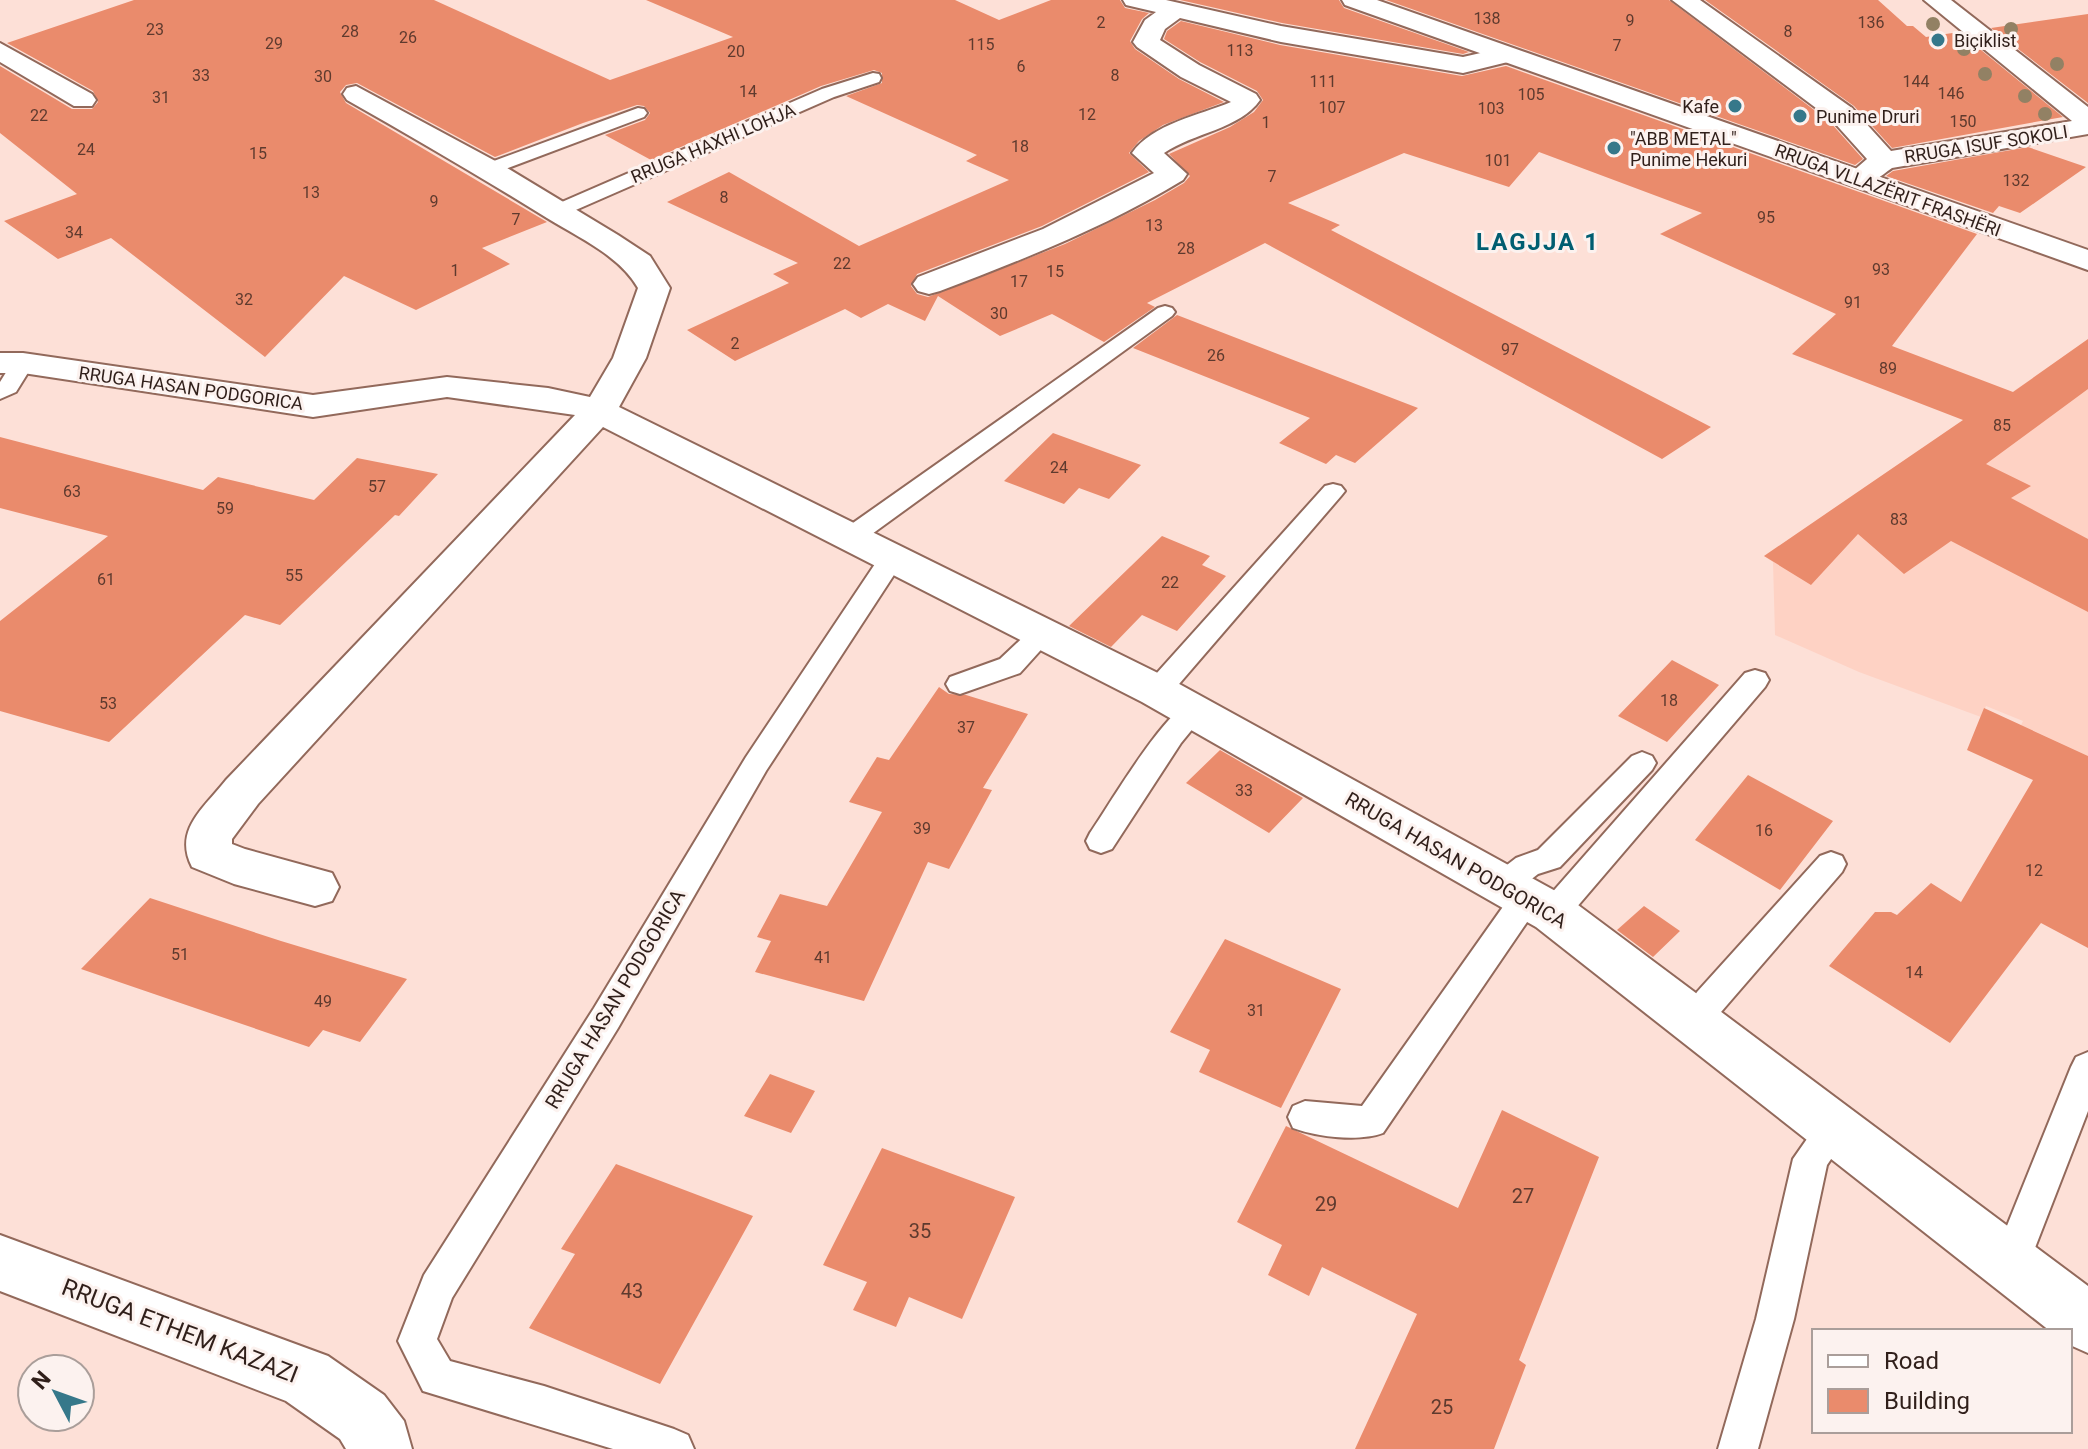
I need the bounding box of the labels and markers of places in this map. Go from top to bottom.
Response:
place label: Biçiklist [1954,30,2017,51]
marker: Biçiklist [1929,31,1947,49]
place label: Kafe [1682,96,1719,117]
marker: Kafe [1726,97,1744,115]
place label: Punime Druri [1816,106,1920,127]
marker: Punime Druri [1791,107,1809,125]
place label: "ABB METAL" Punime Hekuri [1630,128,1747,170]
marker: "ABB METAL" Punime Hekuri [1605,139,1623,157]

